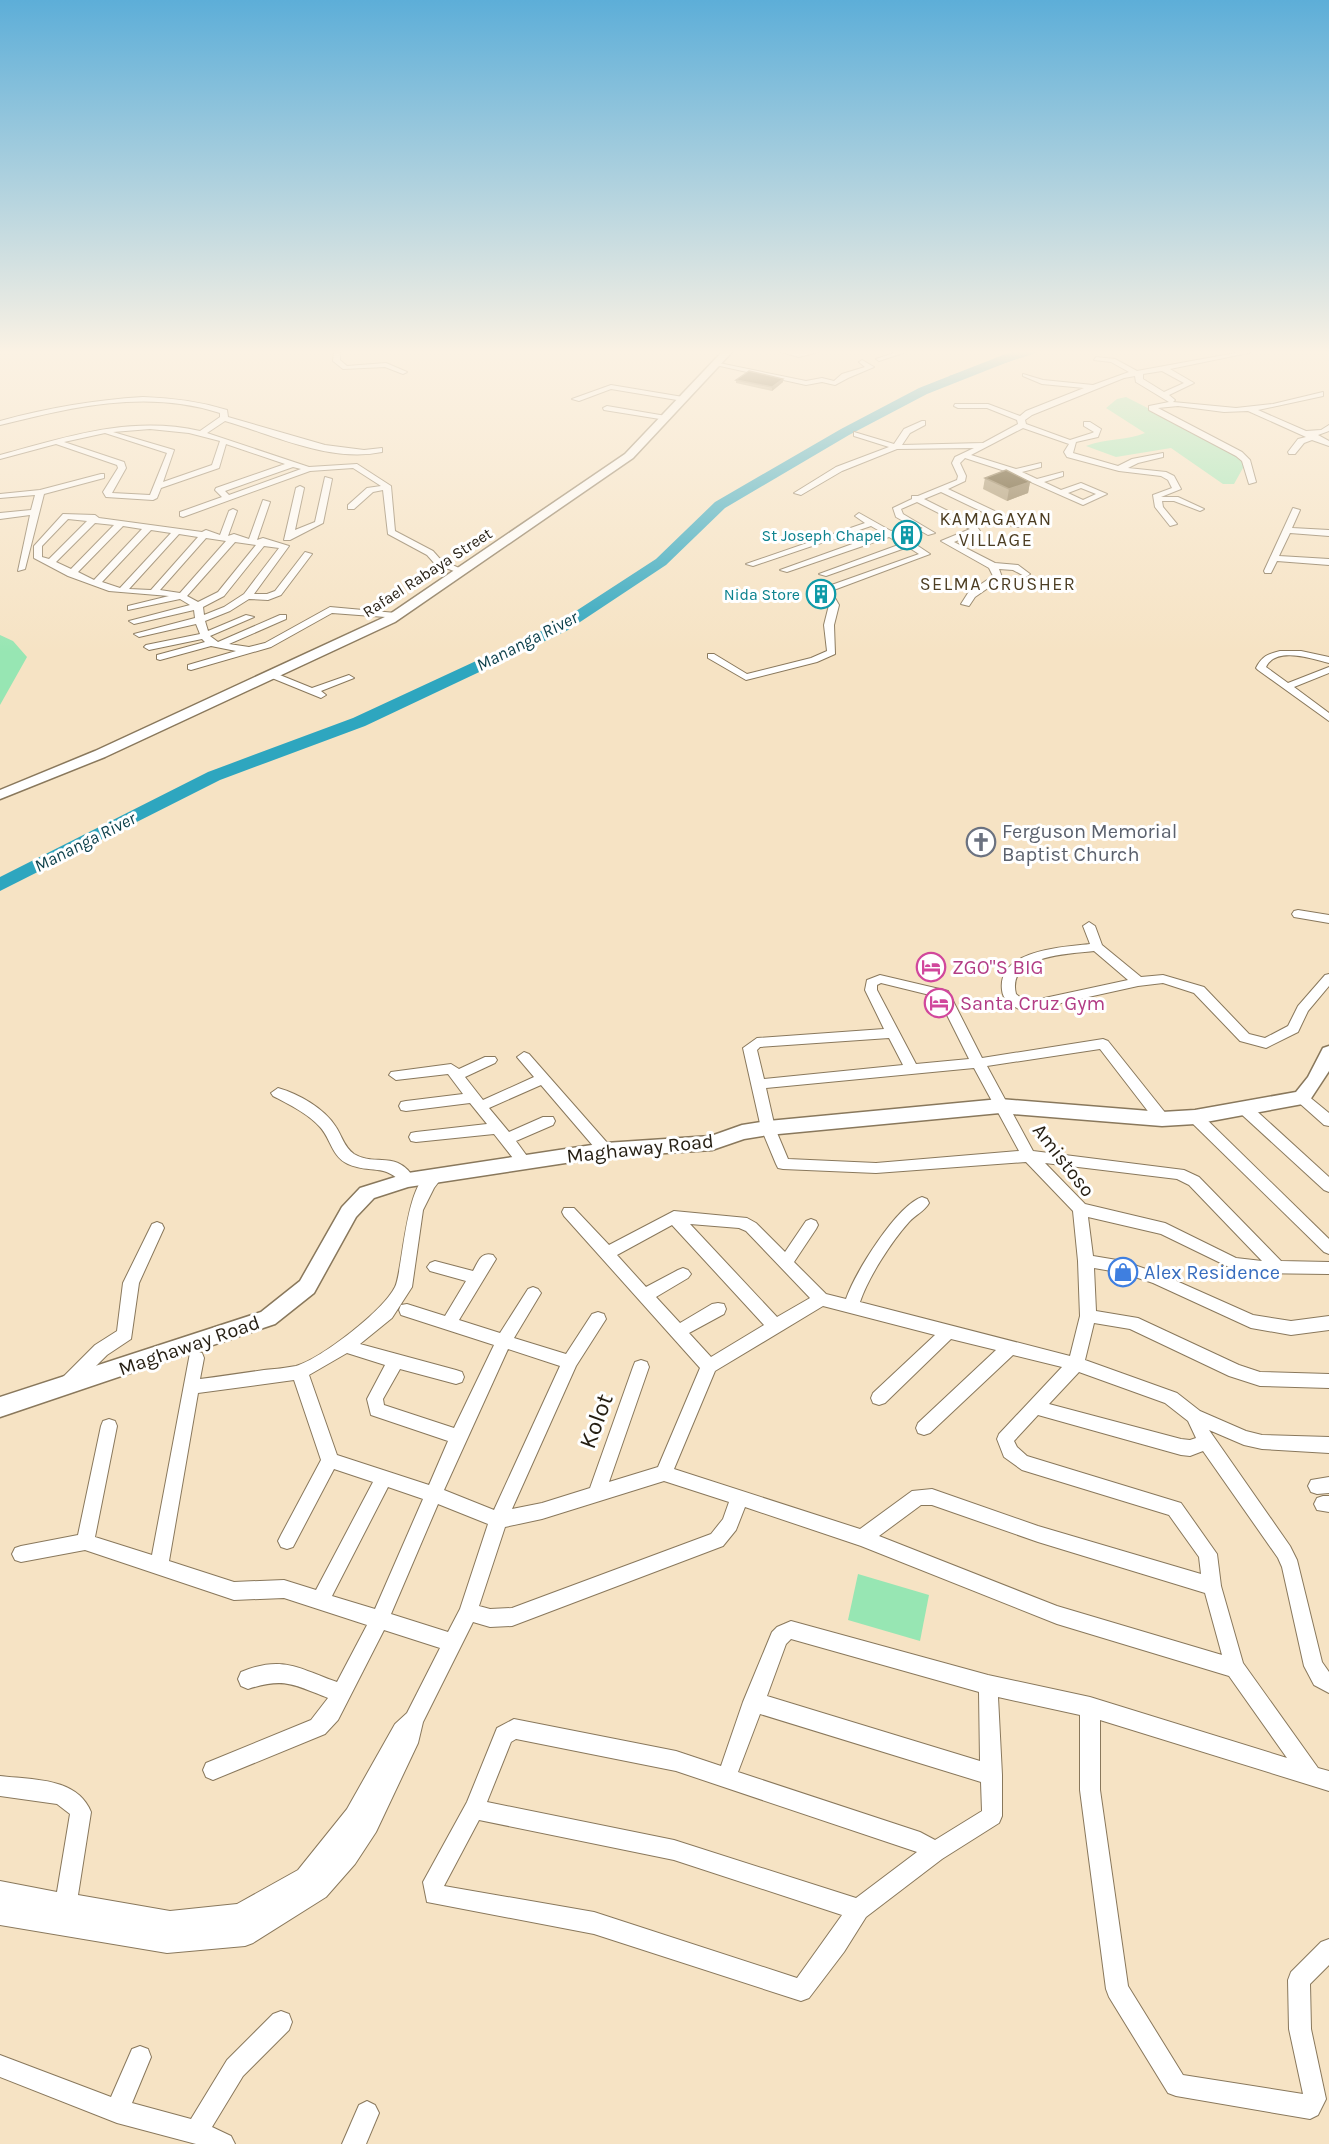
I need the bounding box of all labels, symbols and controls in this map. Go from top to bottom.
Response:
district label: KAMAGAYAN VILLAGE [939,508,1053,551]
building icon: St Joseph Chapel [891,519,923,551]
street label: Rafael Rabaya Street [359,524,495,621]
place label: St Joseph Chapel [762,526,886,545]
district label: SELMA CRUSHER [920,573,1076,595]
building icon: Nida Store [805,578,837,610]
place label: Nida Store [724,585,800,604]
water label: Mananga River [473,606,582,676]
water label: Mananga River [31,807,140,877]
place label: Ferguson Memorial Baptist Church [1002,820,1177,866]
church icon: Ferguson Memorial Baptist Church [965,826,997,858]
hotel icon: ZGO"S BIG [915,951,947,983]
place label: ZGO"S BIG [952,956,1043,979]
hotel icon: Santa Cruz Gym [923,987,955,1019]
place label: Santa Cruz Gym [960,992,1105,1015]
street label: Amistoso [1028,1119,1099,1201]
street label: Maghaway Road [565,1129,715,1168]
shop icon: Alex Residence [1107,1256,1139,1288]
place label: Alex Residence [1144,1261,1280,1284]
street label: Maghaway Road [115,1311,263,1380]
street label: Kolot [573,1390,619,1452]

